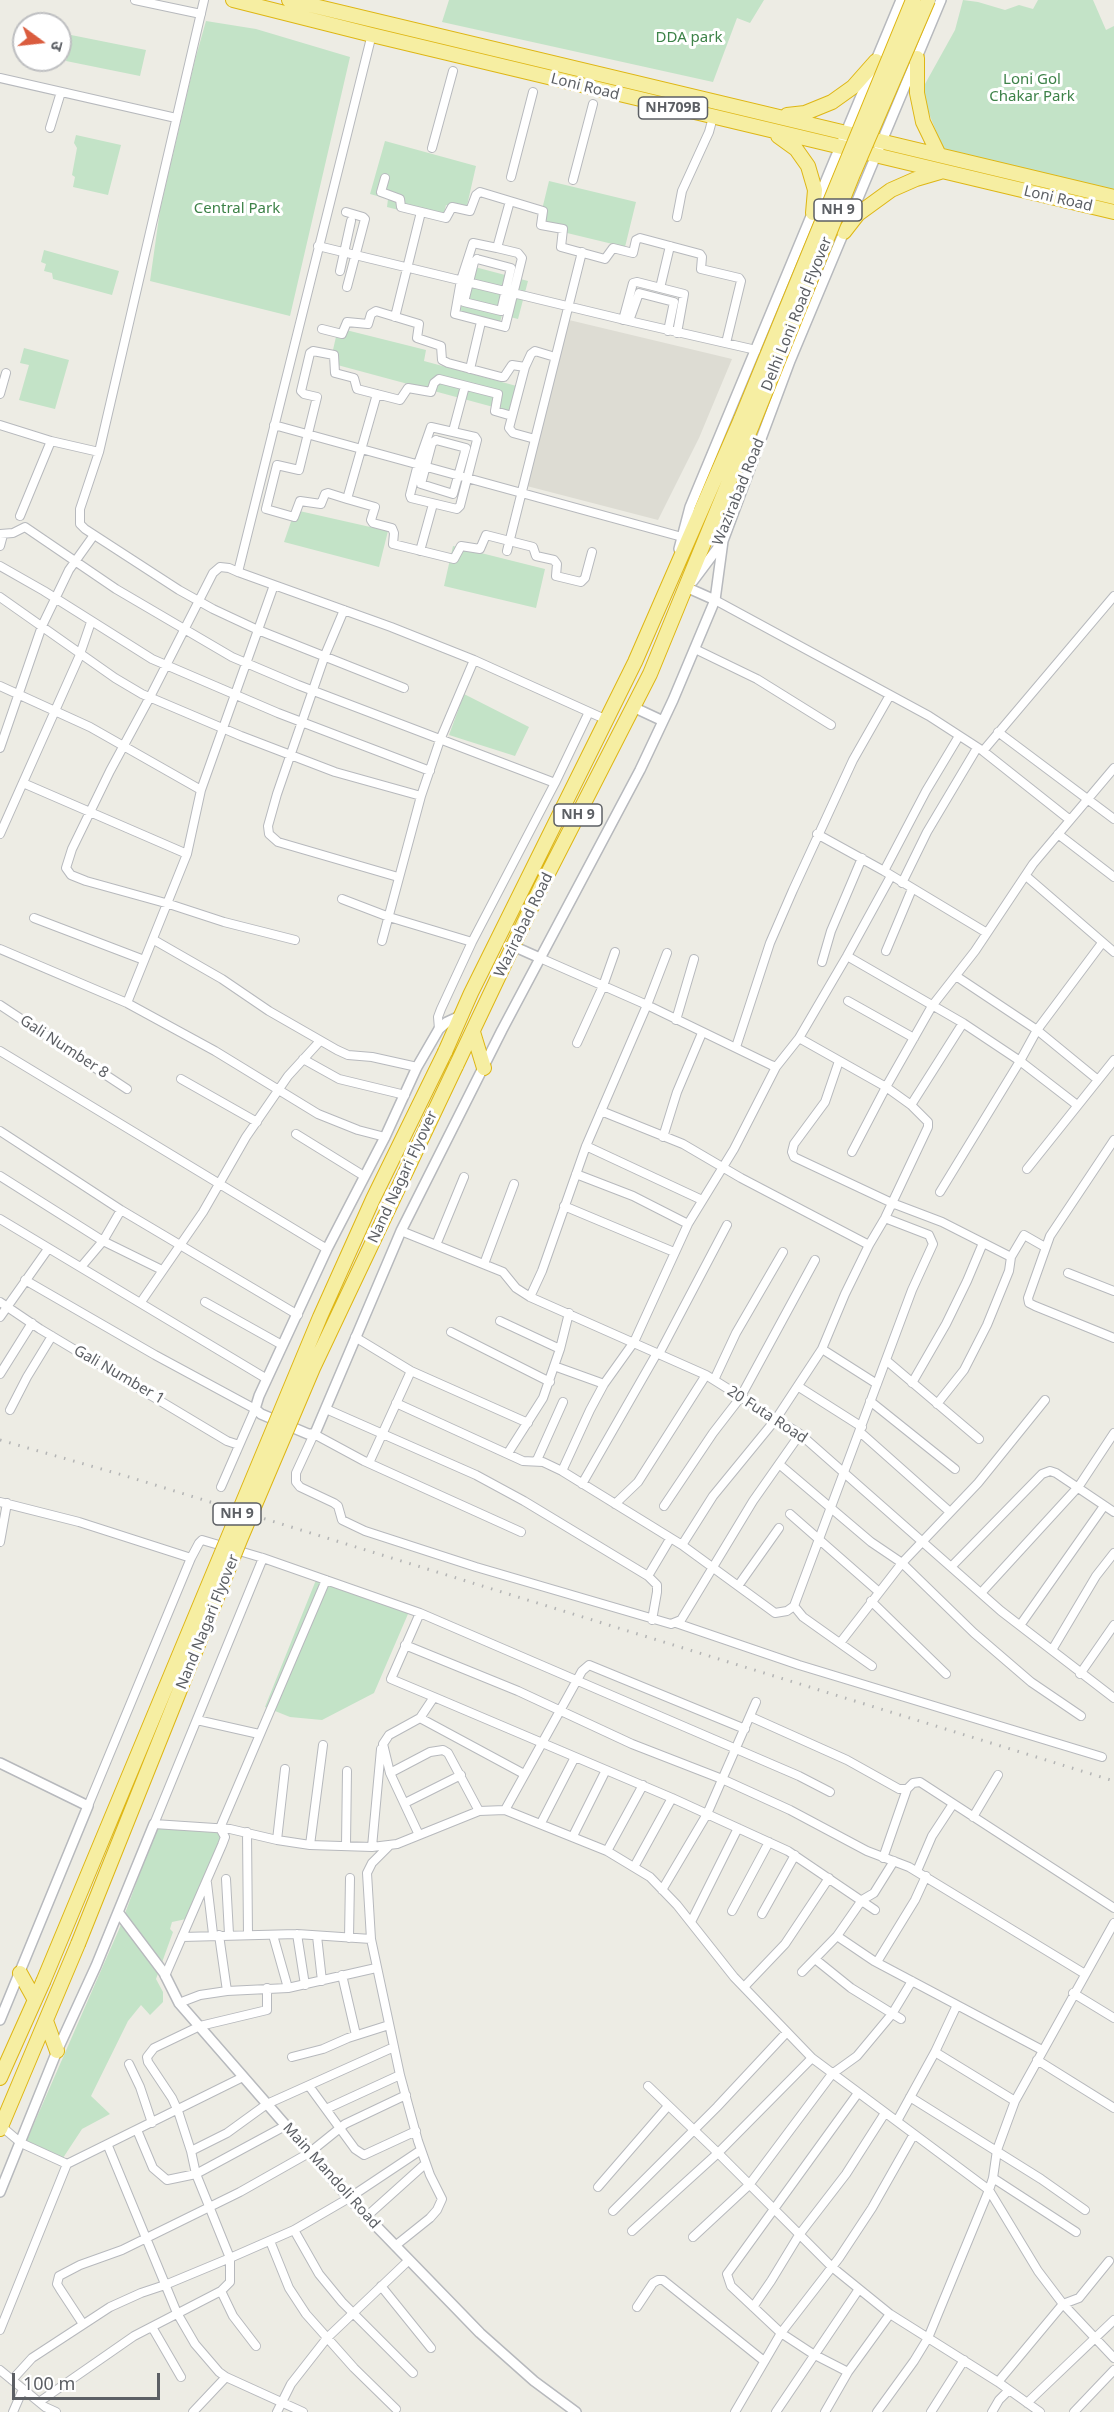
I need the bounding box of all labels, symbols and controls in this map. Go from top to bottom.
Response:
north arrow [12,12,72,72]
park label: DDA park [656,29,722,47]
text: उ [46,39,69,54]
street label: Loni Road [549,70,621,104]
park label: Loni Gol Chakar Park [989,71,1075,106]
road number: NH709B [638,97,708,119]
street label: Loni Road [1022,182,1094,216]
road number: NH 9 [814,199,862,221]
park label: Central Park [194,200,280,218]
street label: Delhi Loni Road Flyover [758,234,836,394]
street label: Wazirabad Road [709,436,769,548]
road number: NH 9 [554,804,602,826]
street label: Wazirabad Road [491,870,557,980]
street label: Gali Number 8 [16,1012,112,1082]
street label: Nand Nagari Flyover [364,1108,442,1246]
street label: Gali Number 1 [70,1342,168,1408]
street label: 20 Futa Road [724,1382,810,1448]
road number: NH 9 [213,1503,261,1525]
street label: Nand Nagari Flyover [173,1552,243,1692]
street label: Main Mandoli Road [279,2119,383,2233]
scale bar [15,2361,164,2399]
text: 100 m [23,2371,75,2395]

